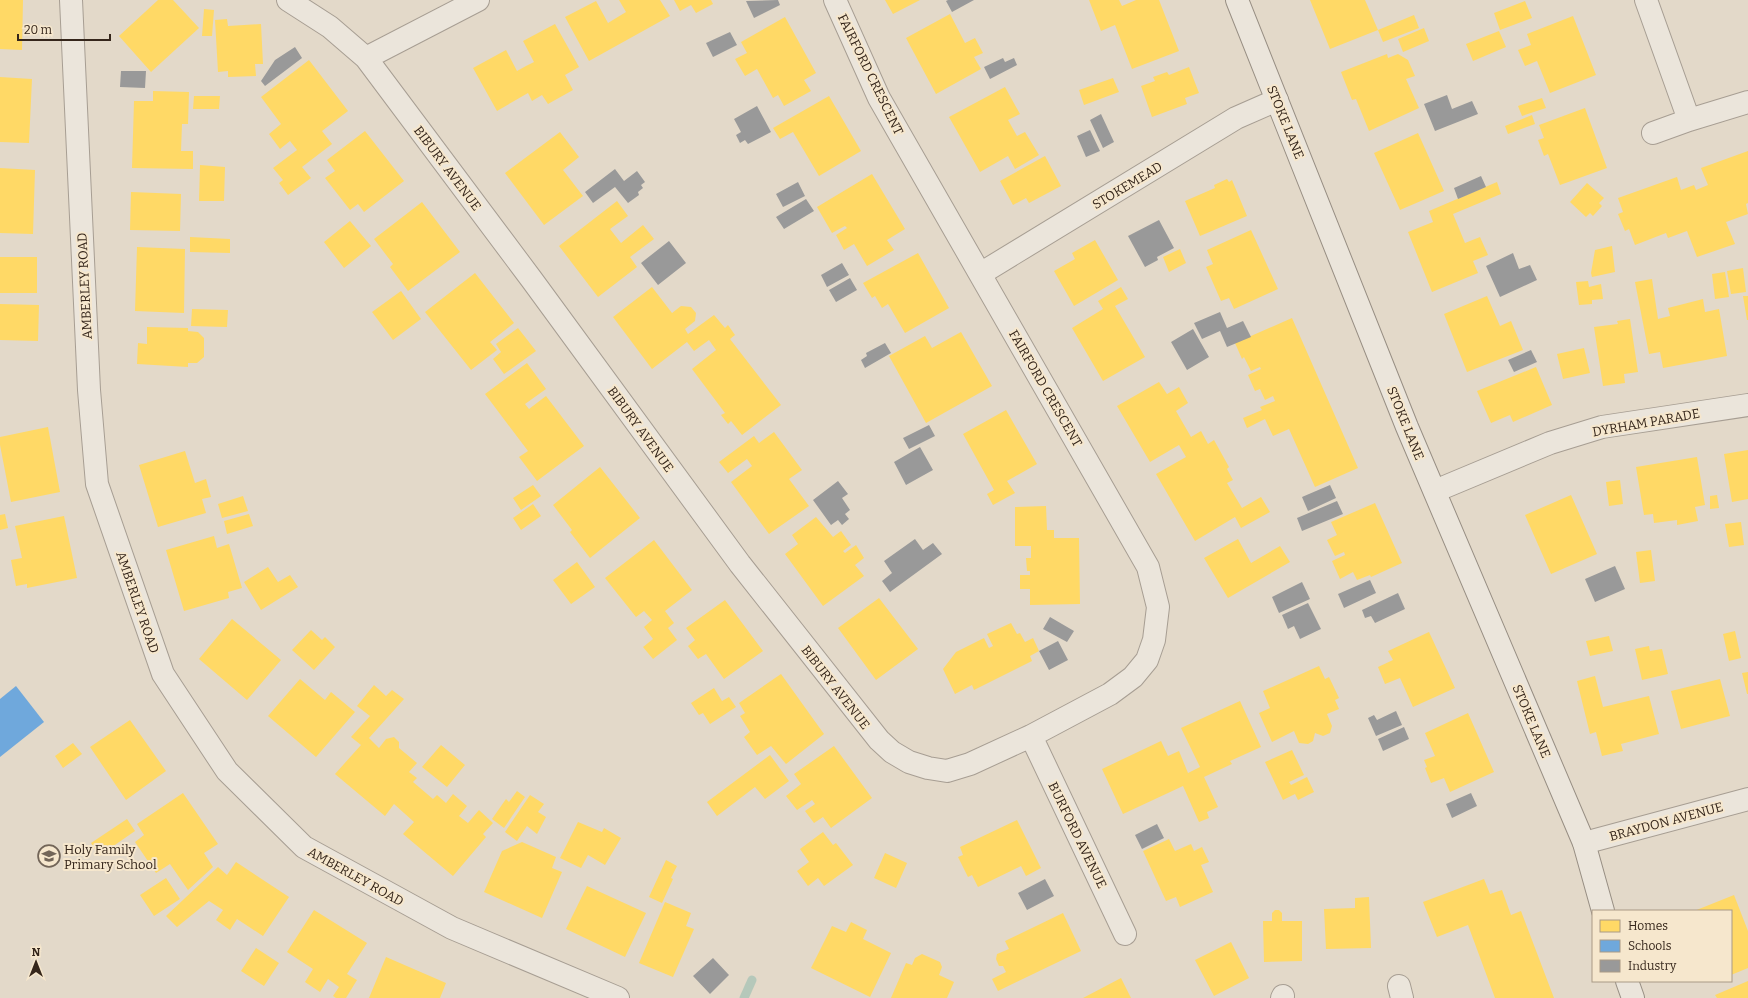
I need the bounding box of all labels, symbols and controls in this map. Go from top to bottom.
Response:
street label: FAIRFORD CRESCENT [835,11,907,137]
scale bar [18,16,110,42]
text: 20 m [24,23,53,37]
street label: STOKE LANE [1264,83,1307,161]
street label: BIBURY AVENUE [411,123,484,214]
street label: STOKEMEAD [1090,159,1165,212]
street label: AMBERLEY ROAD [74,232,95,340]
street label: FAIRFORD CRESCENT [1006,327,1085,450]
street label: BIBURY AVENUE [605,384,677,475]
street label: STOKE LANE [1384,384,1427,462]
street label: DYRHAM PARADE [1591,406,1701,439]
street label: AMBERLEY ROAD [113,549,162,655]
street label: BIBURY AVENUE [798,642,873,732]
street label: STOKE LANE [1509,682,1554,760]
street label: BURFORD AVENUE [1045,780,1110,891]
street label: BRAYDON AVENUE [1608,799,1725,844]
place label: Holy Family Primary School [64,842,157,872]
school or university icon: Holy Family Primary School [36,843,62,869]
street label: AMBERLEY ROAD [305,844,406,909]
legend [1592,910,1732,982]
text: Homes [1628,919,1668,933]
text: Schools [1628,939,1672,953]
north arrow [16,942,56,982]
text: N [32,946,41,959]
text: Industry [1628,959,1677,973]

